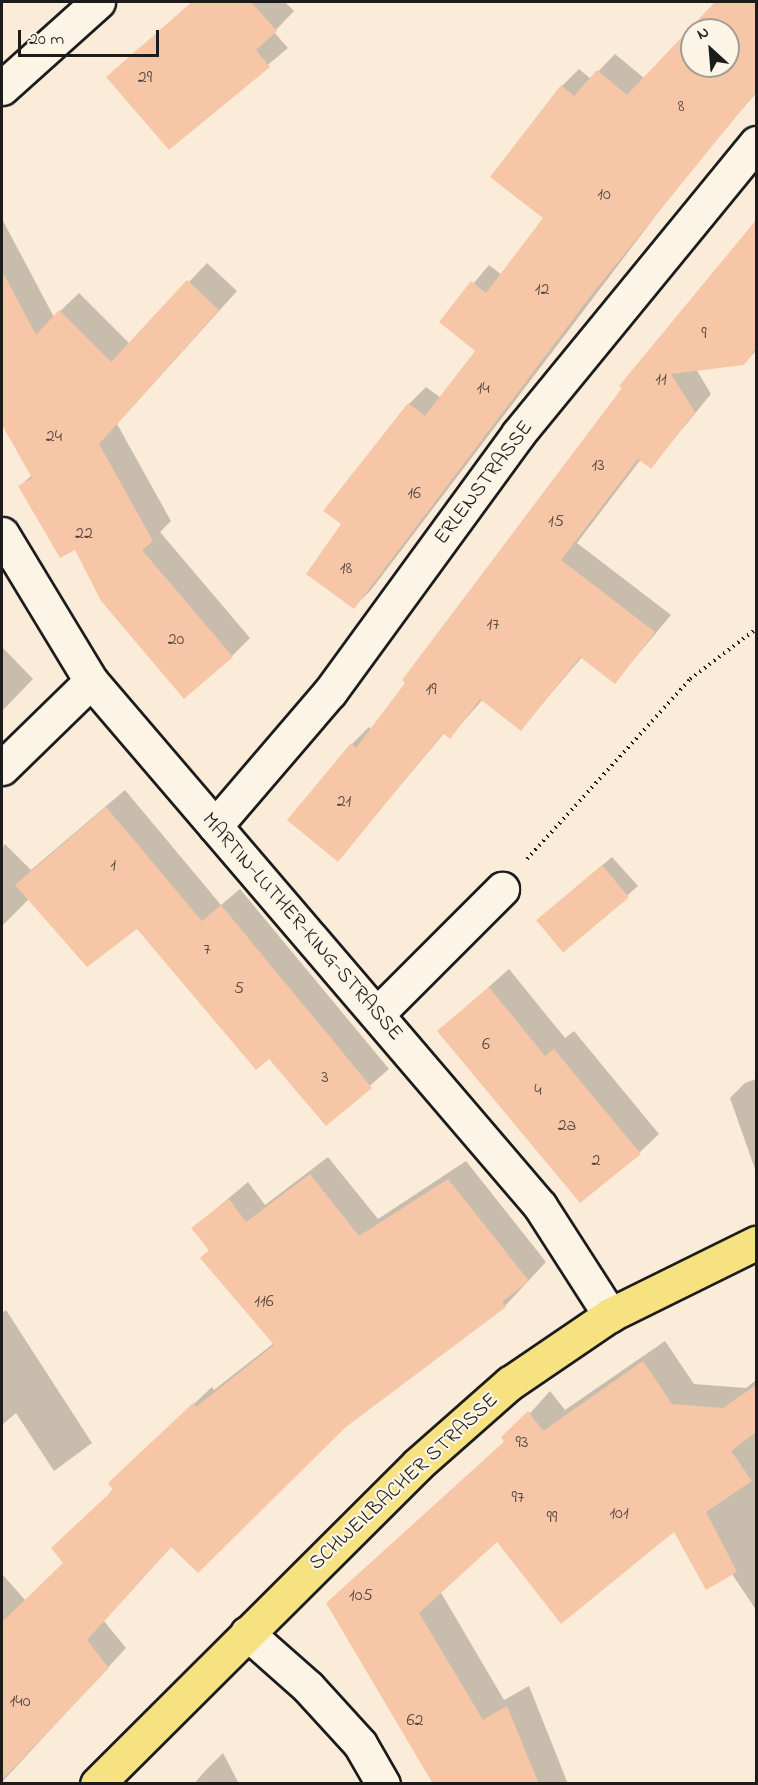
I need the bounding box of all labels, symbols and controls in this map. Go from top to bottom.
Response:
scale bar [21,18,162,56]
north arrow [680,18,740,78]
text: N [693,20,713,47]
text: 20 m [29,27,64,53]
house number: 29 [138,67,152,89]
house number: 8 [678,96,684,118]
house number: 10 [597,184,611,206]
house number: 12 [535,279,549,301]
house number: 9 [701,323,707,345]
house number: 11 [655,369,667,391]
house number: 14 [476,378,490,400]
street label: ERLENSTRASSE [429,416,539,550]
house number: 24 [46,426,62,448]
house number: 13 [591,455,605,477]
house number: 16 [407,483,421,505]
house number: 15 [548,511,564,533]
house number: 22 [75,523,93,545]
house number: 18 [340,558,352,580]
house number: 17 [486,614,500,636]
house number: 20 [168,629,184,651]
house number: 19 [425,679,437,701]
house number: 21 [337,791,351,813]
street label: MARTIN-LUTHER-KING-STRASSE [196,808,408,1046]
house number: 1 [110,855,116,877]
house number: 7 [203,939,211,961]
house number: 5 [234,978,244,1000]
house number: 6 [482,1034,490,1056]
house number: 3 [321,1067,329,1089]
house number: 4 [534,1080,542,1102]
house number: 2a [558,1115,576,1137]
house number: 2 [592,1150,600,1172]
house number: 116 [254,1291,274,1313]
street label: SCHWEILBACHER STRASSE [304,1388,504,1576]
house number: 93 [516,1432,528,1454]
house number: 97 [512,1487,524,1509]
house number: 101 [609,1503,629,1525]
house number: 99 [547,1507,557,1529]
house number: 105 [349,1585,373,1607]
house number: 140 [10,1691,30,1713]
house number: 62 [407,1710,423,1732]

